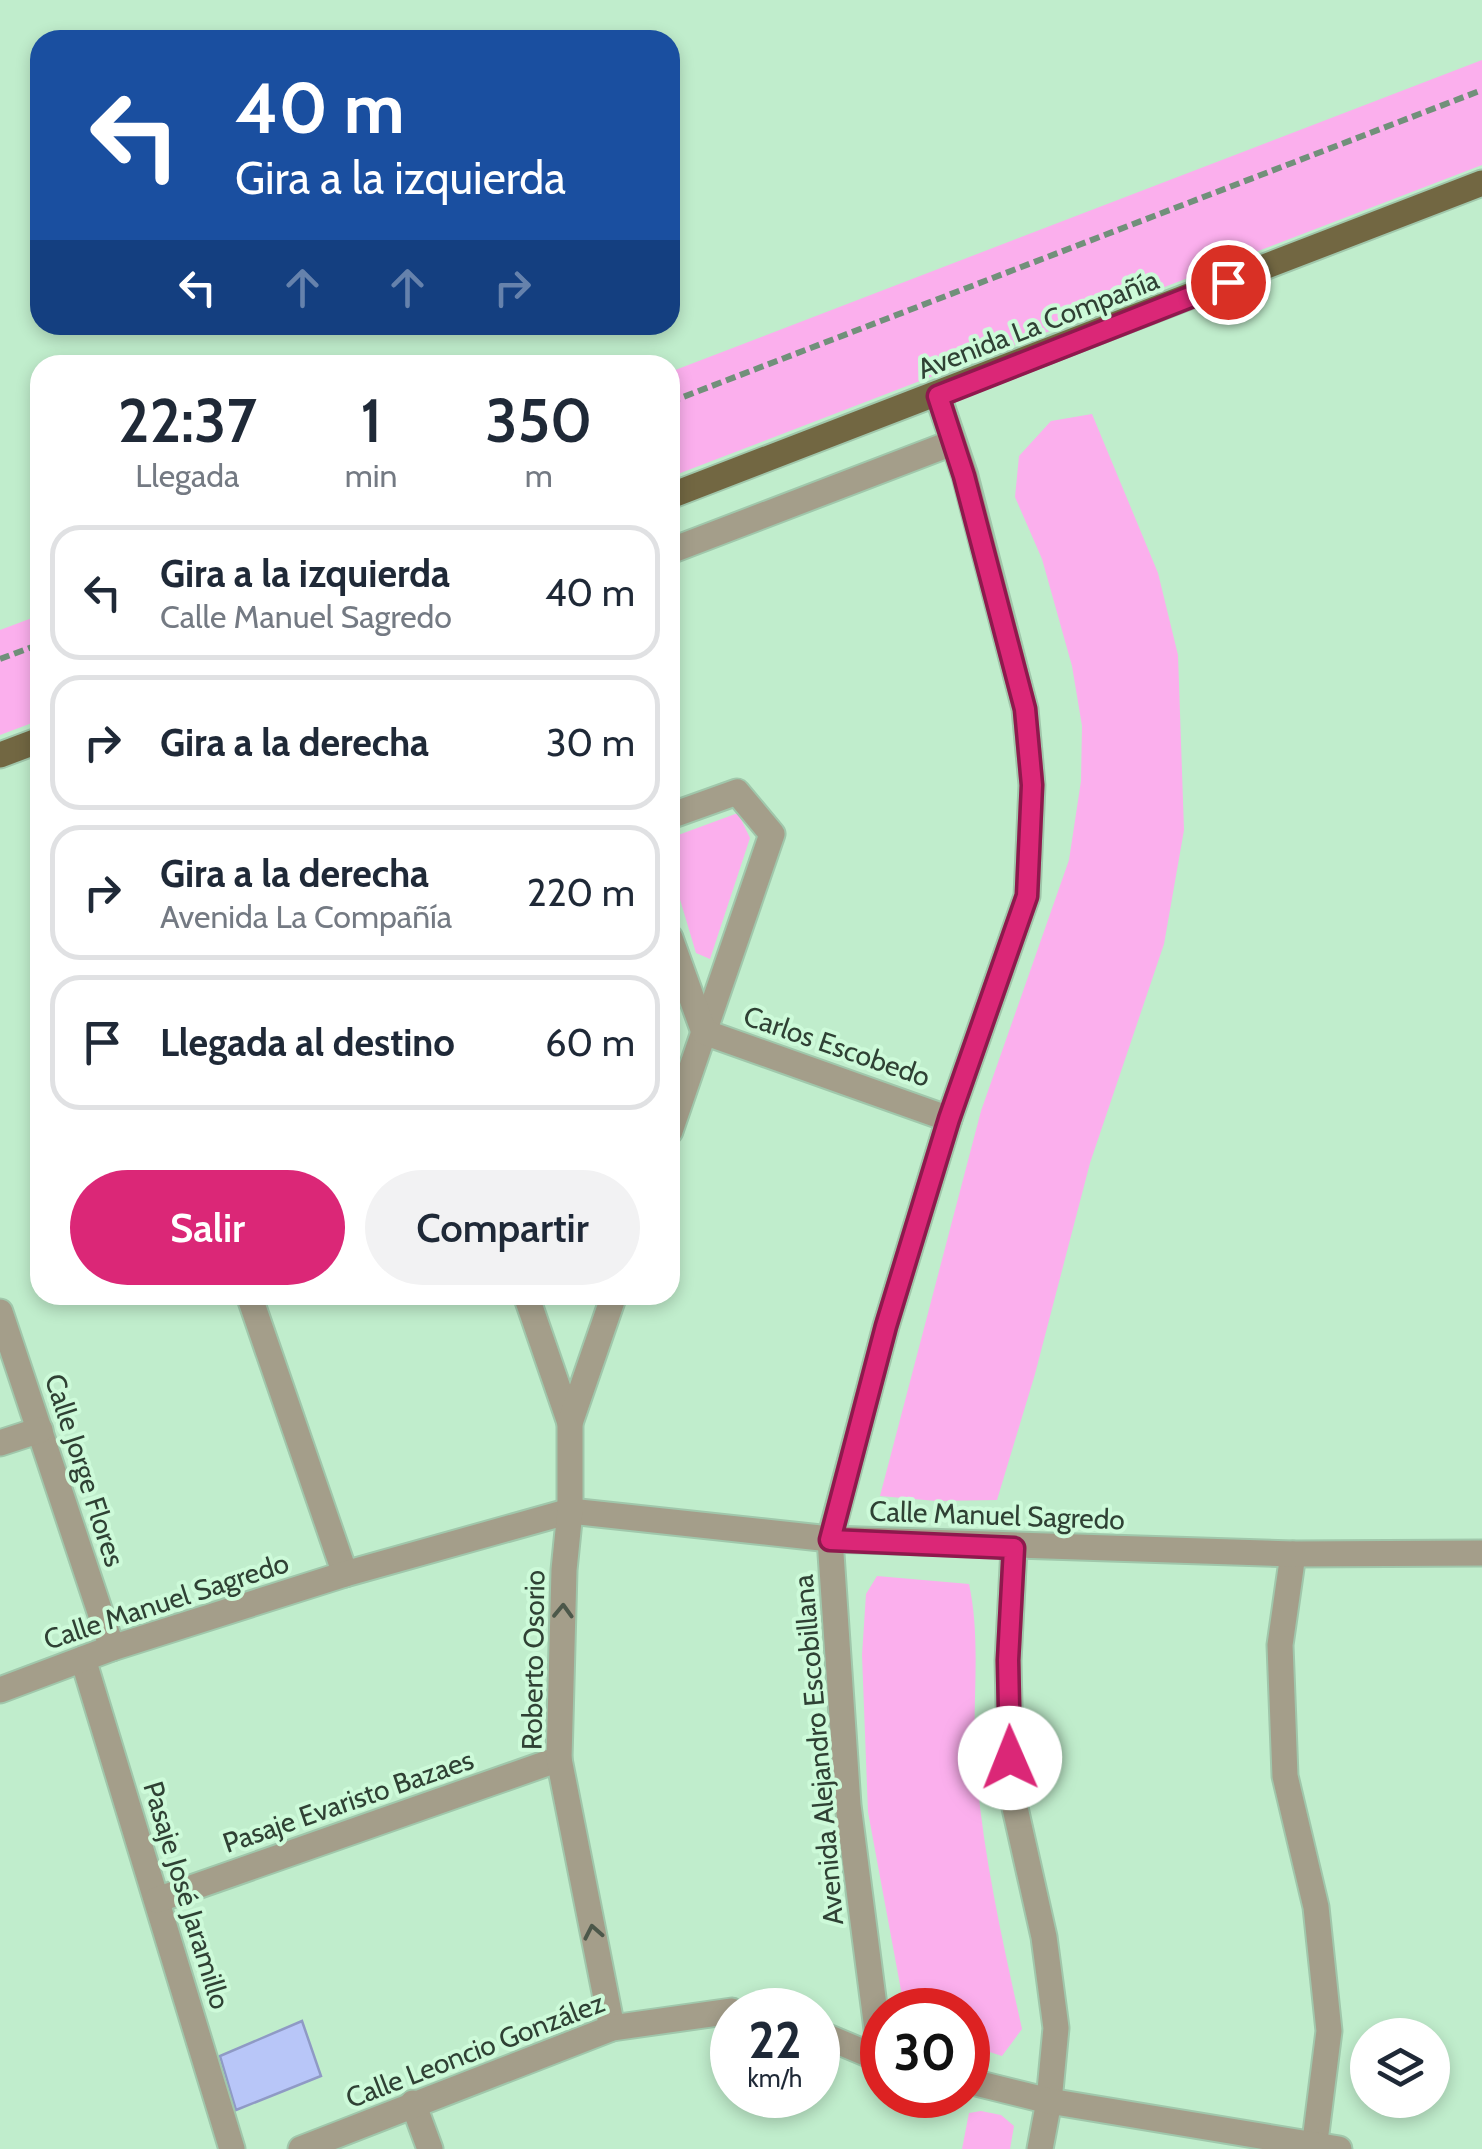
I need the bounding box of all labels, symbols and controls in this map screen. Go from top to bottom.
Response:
text: 40 m [235,65,404,151]
icon: left [70,70,200,200]
text: Gira a la izquierda [235,151,566,205]
pin [1186,240,1271,325]
icon: arrive [1201,255,1256,310]
icon: left [170,260,225,315]
icon: ahead [275,260,330,315]
icon: ahead [380,260,435,315]
icon: right [485,260,540,315]
street label: Avenida La Compañía [913,262,1164,386]
text: 22:37 [118,384,257,457]
text: 1 [360,384,382,457]
text: 350 [485,384,592,457]
text: Llegada [135,456,239,495]
text: min [345,456,397,495]
text: m [525,456,553,495]
text: Gira a la izquierda [160,550,450,597]
icon: left [75,565,130,620]
text: 40 m [545,569,635,616]
text: Calle Manuel Sagredo [160,597,452,636]
icon: right [75,715,130,770]
text: Gira a la derecha [160,719,429,766]
text: 30 m [546,719,635,766]
text: Gira a la derecha [160,850,429,897]
icon: right [75,865,130,920]
text: 220 m [527,869,635,916]
text: Avenida La Compañía [160,897,452,936]
street label: Carlos Escobedo [739,998,935,1094]
icon: arrive [75,1015,130,1070]
text: Llegada al destino [160,1019,455,1066]
text: 60 m [545,1019,635,1066]
button: Salir [70,1170,345,1285]
button: Compartir [365,1170,640,1285]
street label: Calle Jorge Flores [38,1369,132,1571]
street label: Calle Manuel Sagredo [869,1494,1125,1536]
street label: Calle Manuel Sagredo [39,1545,293,1657]
street label: Roberto Osorio [514,1570,552,1750]
street label: Avenida Alejandro Escobillana [786,1573,850,1927]
one-way arrow [553,1602,574,1618]
position arrow [958,1706,1062,1810]
street label: Pasaje Evaristo Bazaes [218,1742,478,1860]
street label: Pasaje José Jaramillo [136,1777,238,2013]
one-way arrow [584,1924,605,1941]
street label: Calle Leoncio González [341,1985,609,2115]
speed limit sign: 30 [860,1988,990,2118]
text: 22 [749,2010,801,2071]
map controls [1350,2018,1450,2118]
button: layers [1350,2018,1450,2118]
text: km/h [748,2063,802,2093]

